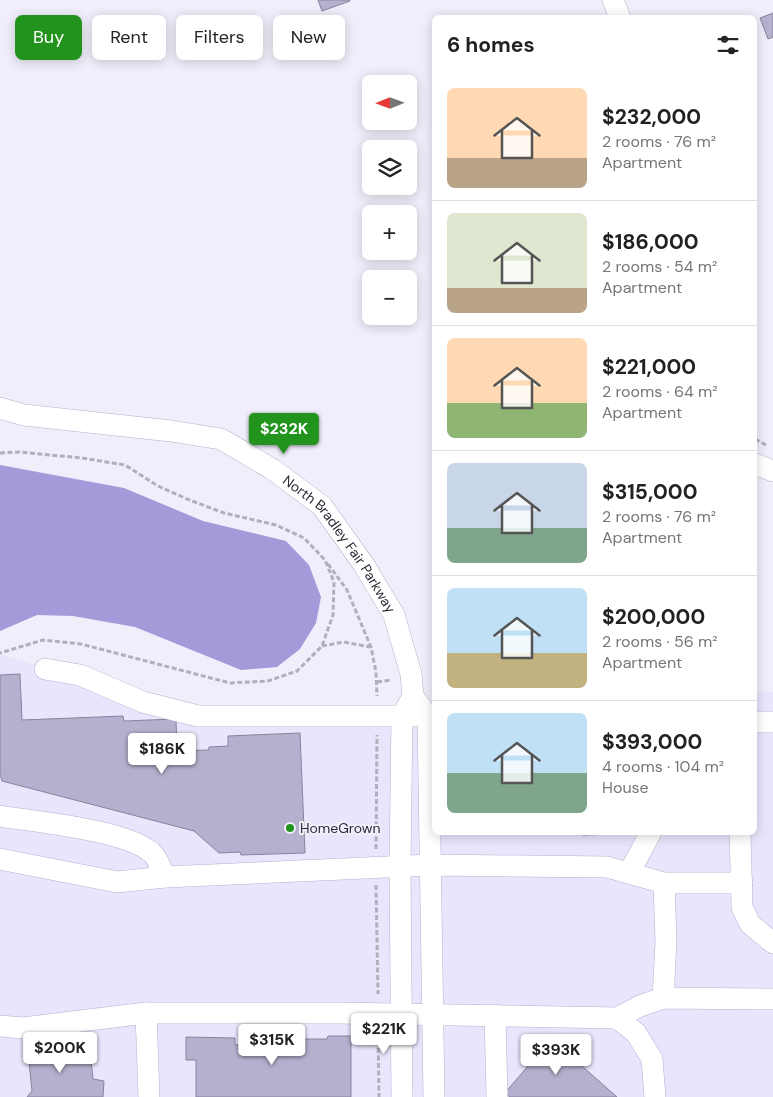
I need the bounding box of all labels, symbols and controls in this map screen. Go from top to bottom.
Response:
chip: Buy [15,15,82,60]
chip: Rent [92,15,166,60]
chip: Filters [176,15,263,60]
chip: New [273,15,345,60]
text: 6 homes [447,31,535,59]
icon: filters [714,31,742,59]
north arrow [362,75,418,130]
map controls [362,75,417,325]
text: $232,000 [602,103,701,131]
icon: home [487,108,547,168]
text: 2 rooms · 76 m² [602,131,716,152]
button: layers [362,140,417,195]
text: Apartment [602,152,682,173]
button: + [362,205,417,260]
text: $186,000 [602,228,698,256]
icon: home [487,233,547,293]
text: 2 rooms · 54 m² [602,256,717,277]
button: − [362,270,417,325]
text: Apartment [602,277,682,298]
text: $221,000 [602,353,696,381]
icon: home [487,358,547,418]
text: 2 rooms · 64 m² [602,381,718,402]
text: Apartment [602,402,682,423]
pin: $232K [249,412,319,455]
text: $232K [260,418,308,439]
street label: North Bradley Fair Parkway [279,471,400,616]
text: $315,000 [602,478,697,506]
icon: home [487,483,547,543]
text: 2 rooms · 76 m² [602,506,716,527]
text: Apartment [602,527,682,548]
text: $200,000 [602,603,705,631]
icon: home [487,608,547,668]
text: 2 rooms · 56 m² [602,631,718,652]
text: Apartment [602,652,682,673]
text: $393,000 [602,728,702,756]
pin: $186K [127,732,197,775]
icon: home [487,733,547,793]
text: $186K [139,738,185,759]
text: 4 rooms · 104 m² [602,756,724,777]
text: House [602,777,649,798]
place label: HomeGrown [300,819,381,837]
marker: HomeGrown [284,822,296,834]
pin: $221K [349,1012,419,1055]
text: $221K [362,1018,406,1039]
pin: $315K [237,1024,307,1066]
text: $315K [249,1029,295,1050]
pin: $200K [25,1032,95,1074]
pin: $393K [521,1034,591,1076]
text: $200K [34,1037,86,1058]
text: $393K [531,1039,581,1060]

